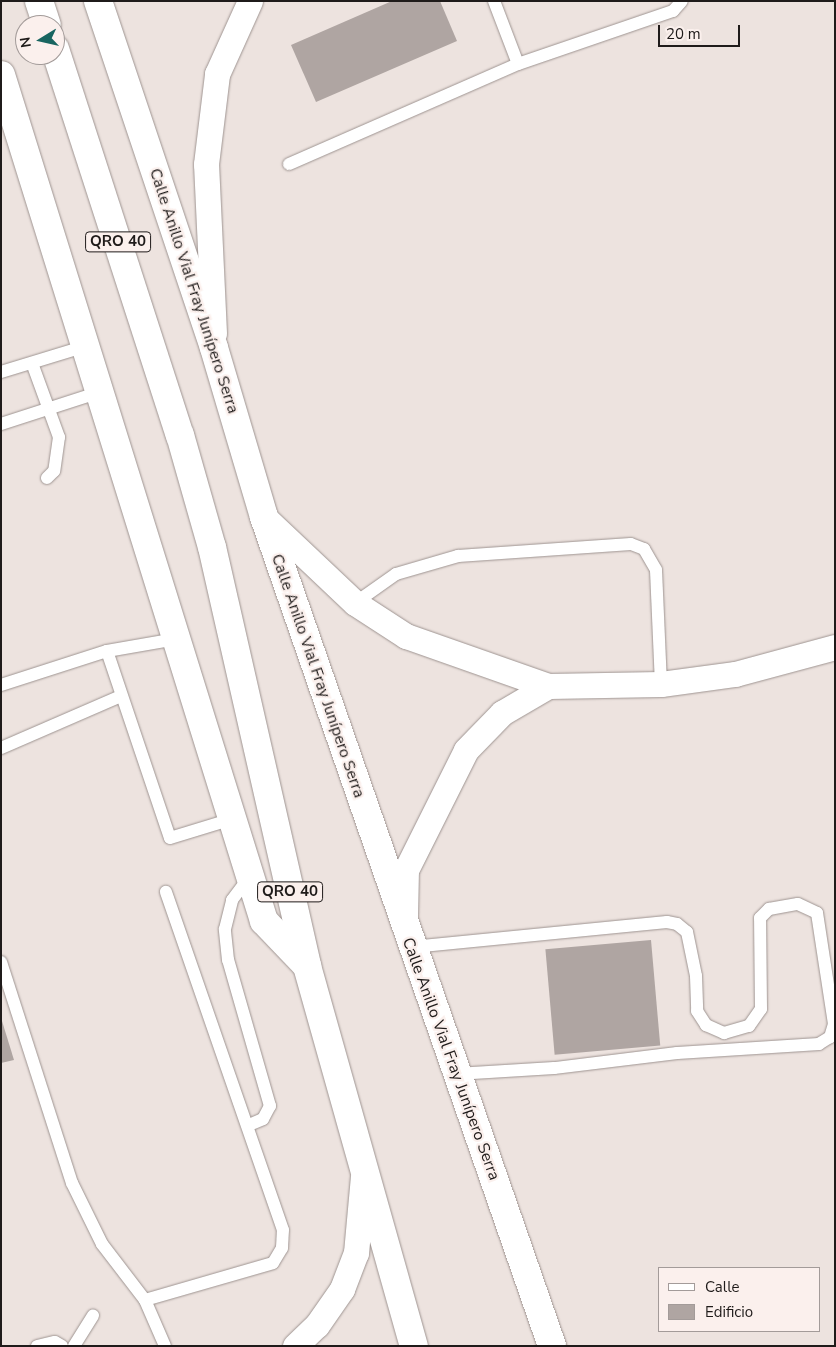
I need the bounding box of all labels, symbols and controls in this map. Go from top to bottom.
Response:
north arrow [15,15,65,65]
scale bar [661,15,744,47]
text: 20 m [666,24,701,44]
text: N [15,36,36,49]
street label: Calle Anillo Vial Fray Junípero Serra [145,166,243,416]
road number: QRO 40 [84,230,152,254]
street label: Calle Anillo Vial Fray Junípero Serra [267,552,369,800]
road number: QRO 40 [256,880,324,904]
street label: Calle Anillo Vial Fray Junípero Serra [398,935,504,1183]
legend [658,1267,821,1332]
text: Calle [705,1277,740,1297]
text: Edificio [705,1302,753,1322]

